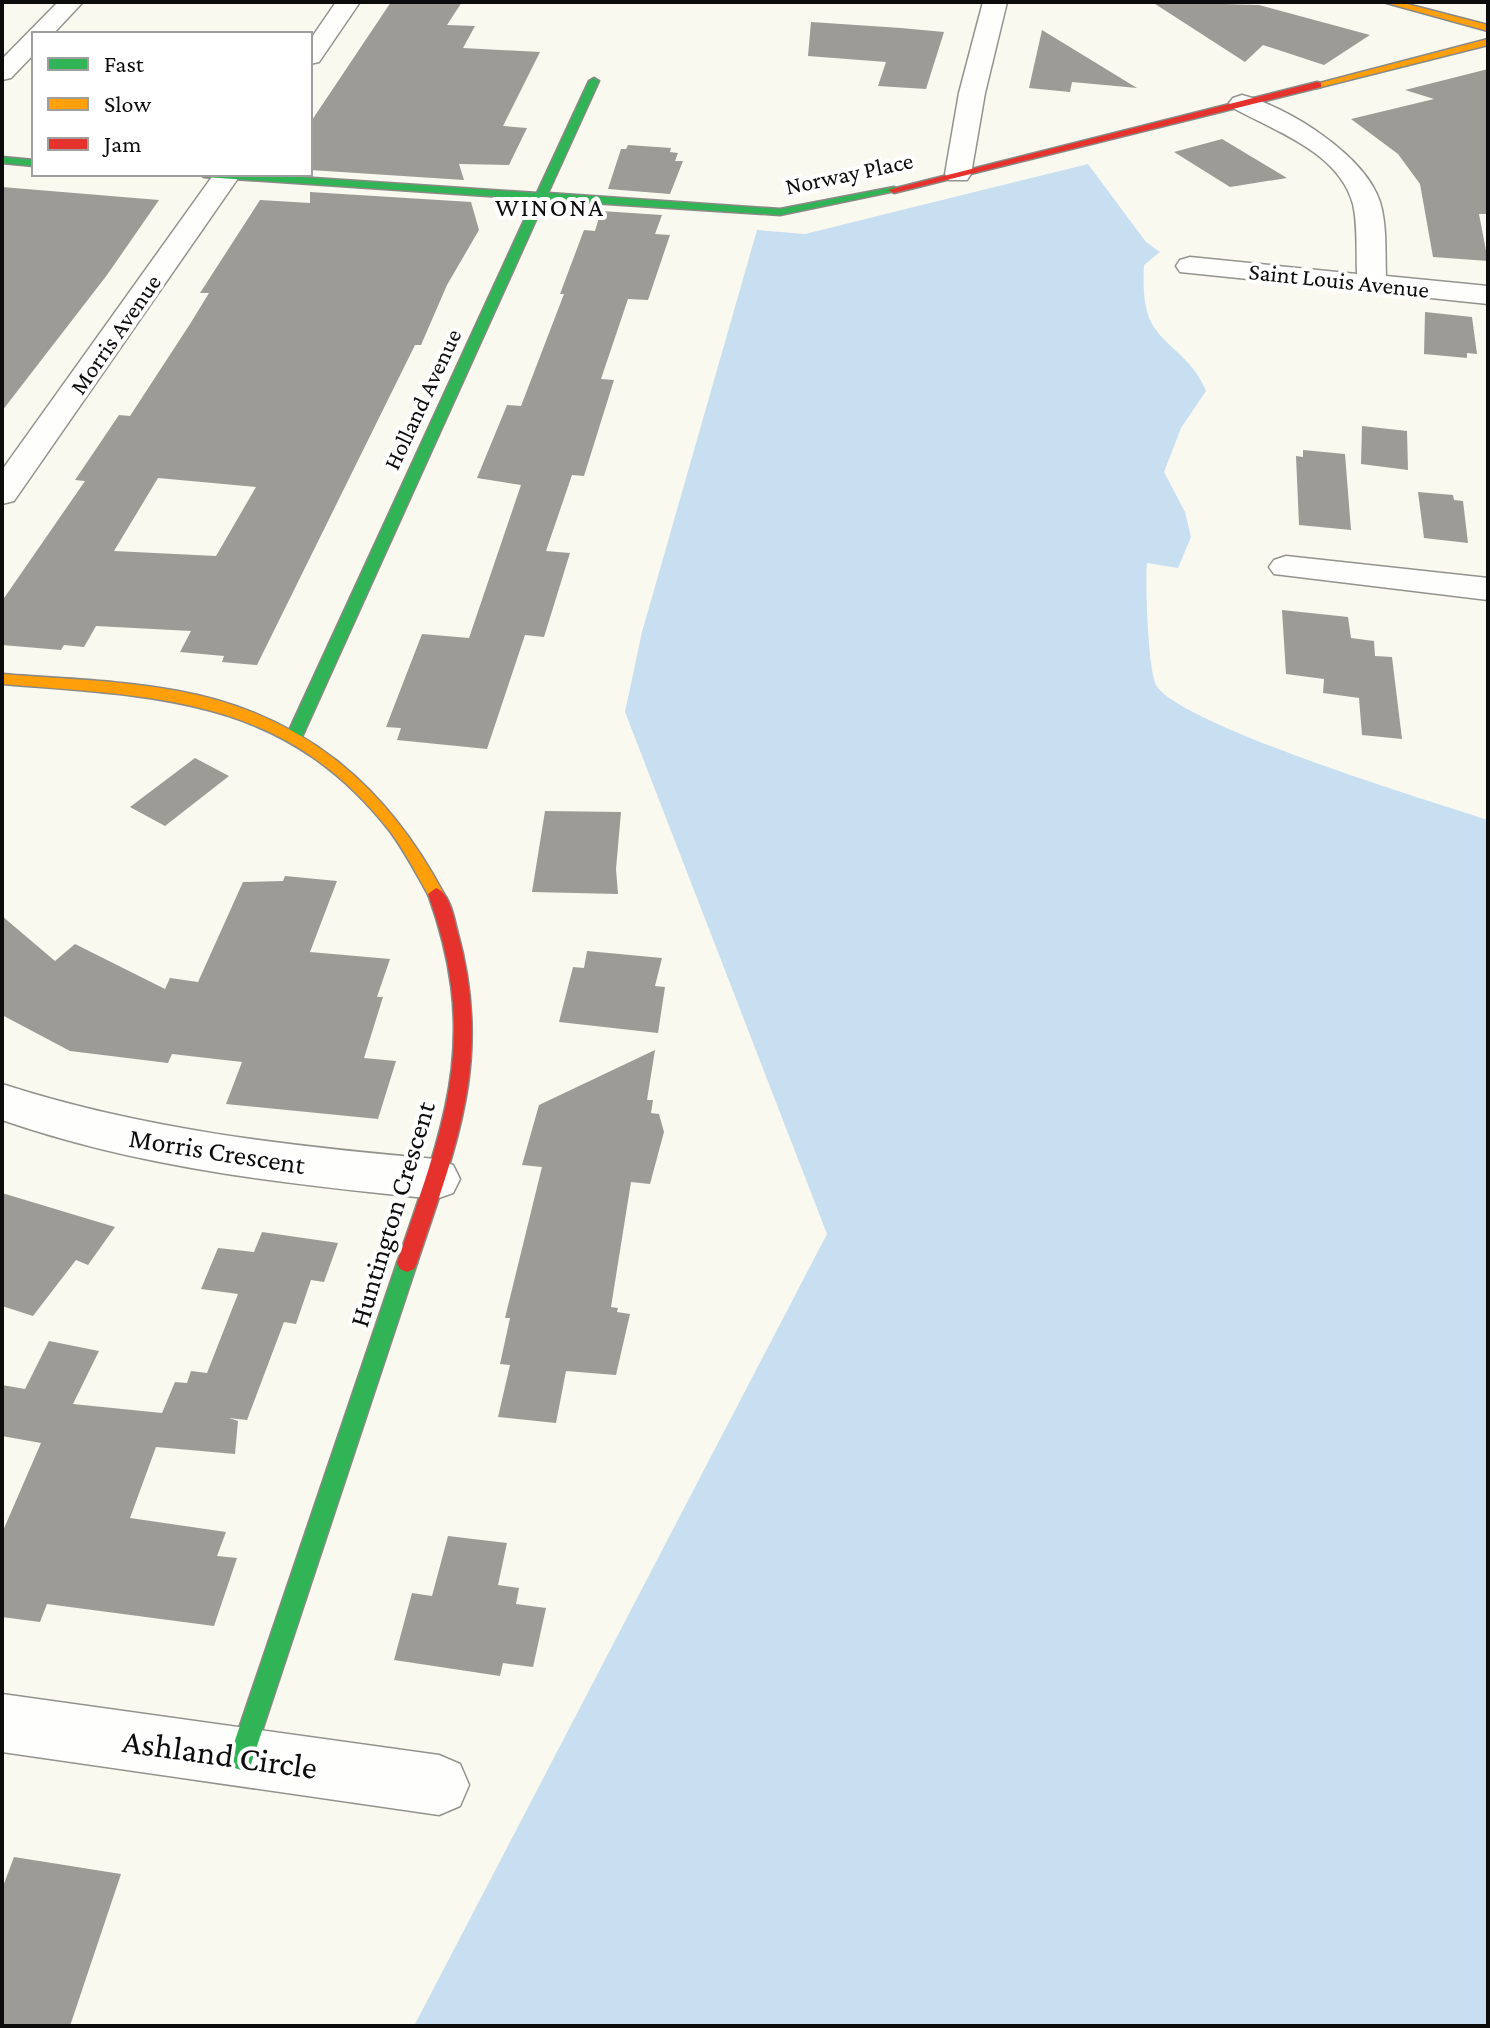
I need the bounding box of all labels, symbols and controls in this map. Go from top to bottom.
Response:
legend [32,32,312,176]
text: Fast [104,50,145,77]
text: Slow [104,90,151,117]
text: Jam [102,130,142,157]
street label: Norway Place [783,146,915,200]
district label: WINONA [495,193,605,222]
street label: Saint Louis Avenue [1247,257,1431,303]
street label: Morris Avenue [64,269,166,399]
street label: Holland Avenue [378,324,466,474]
street label: Huntington Crescent [343,1097,441,1330]
street label: Morris Crescent [127,1122,308,1180]
street label: Ashland Circle [120,1722,320,1786]

